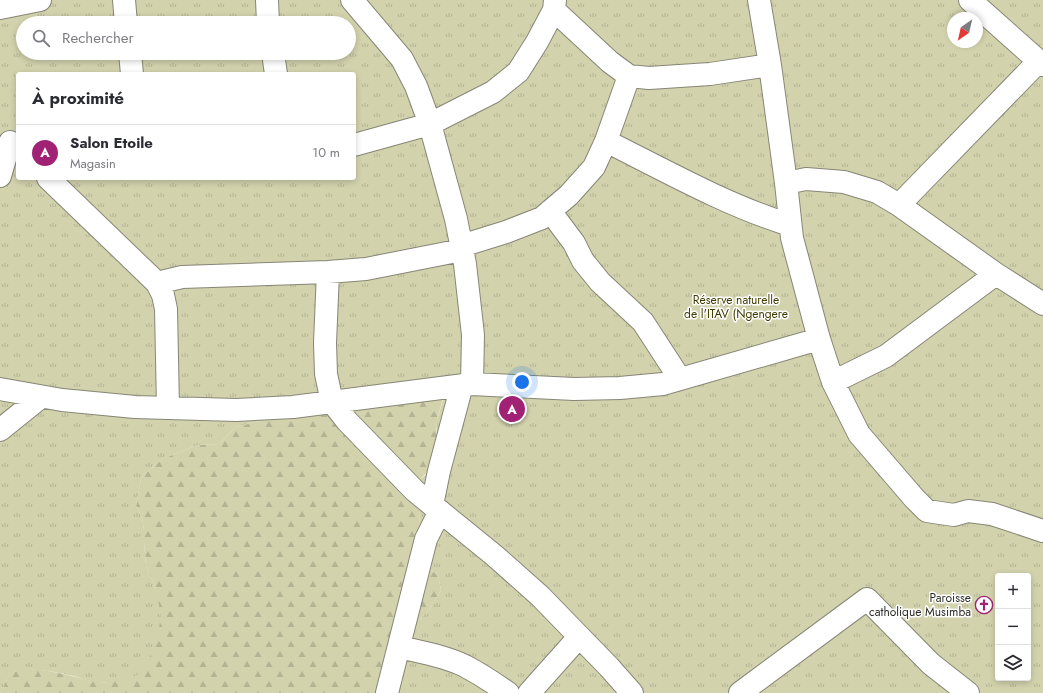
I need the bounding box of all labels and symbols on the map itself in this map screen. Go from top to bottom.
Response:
north arrow [947,12,983,48]
park label: Réserve naturelle de l'ITAV (Ngengere [684,291,788,323]
your location [512,372,532,392]
pin: A [499,394,525,424]
place label: Paroisse catholique Musimba [869,589,971,621]
church icon: Paroisse catholique Musimba [974,595,994,615]

